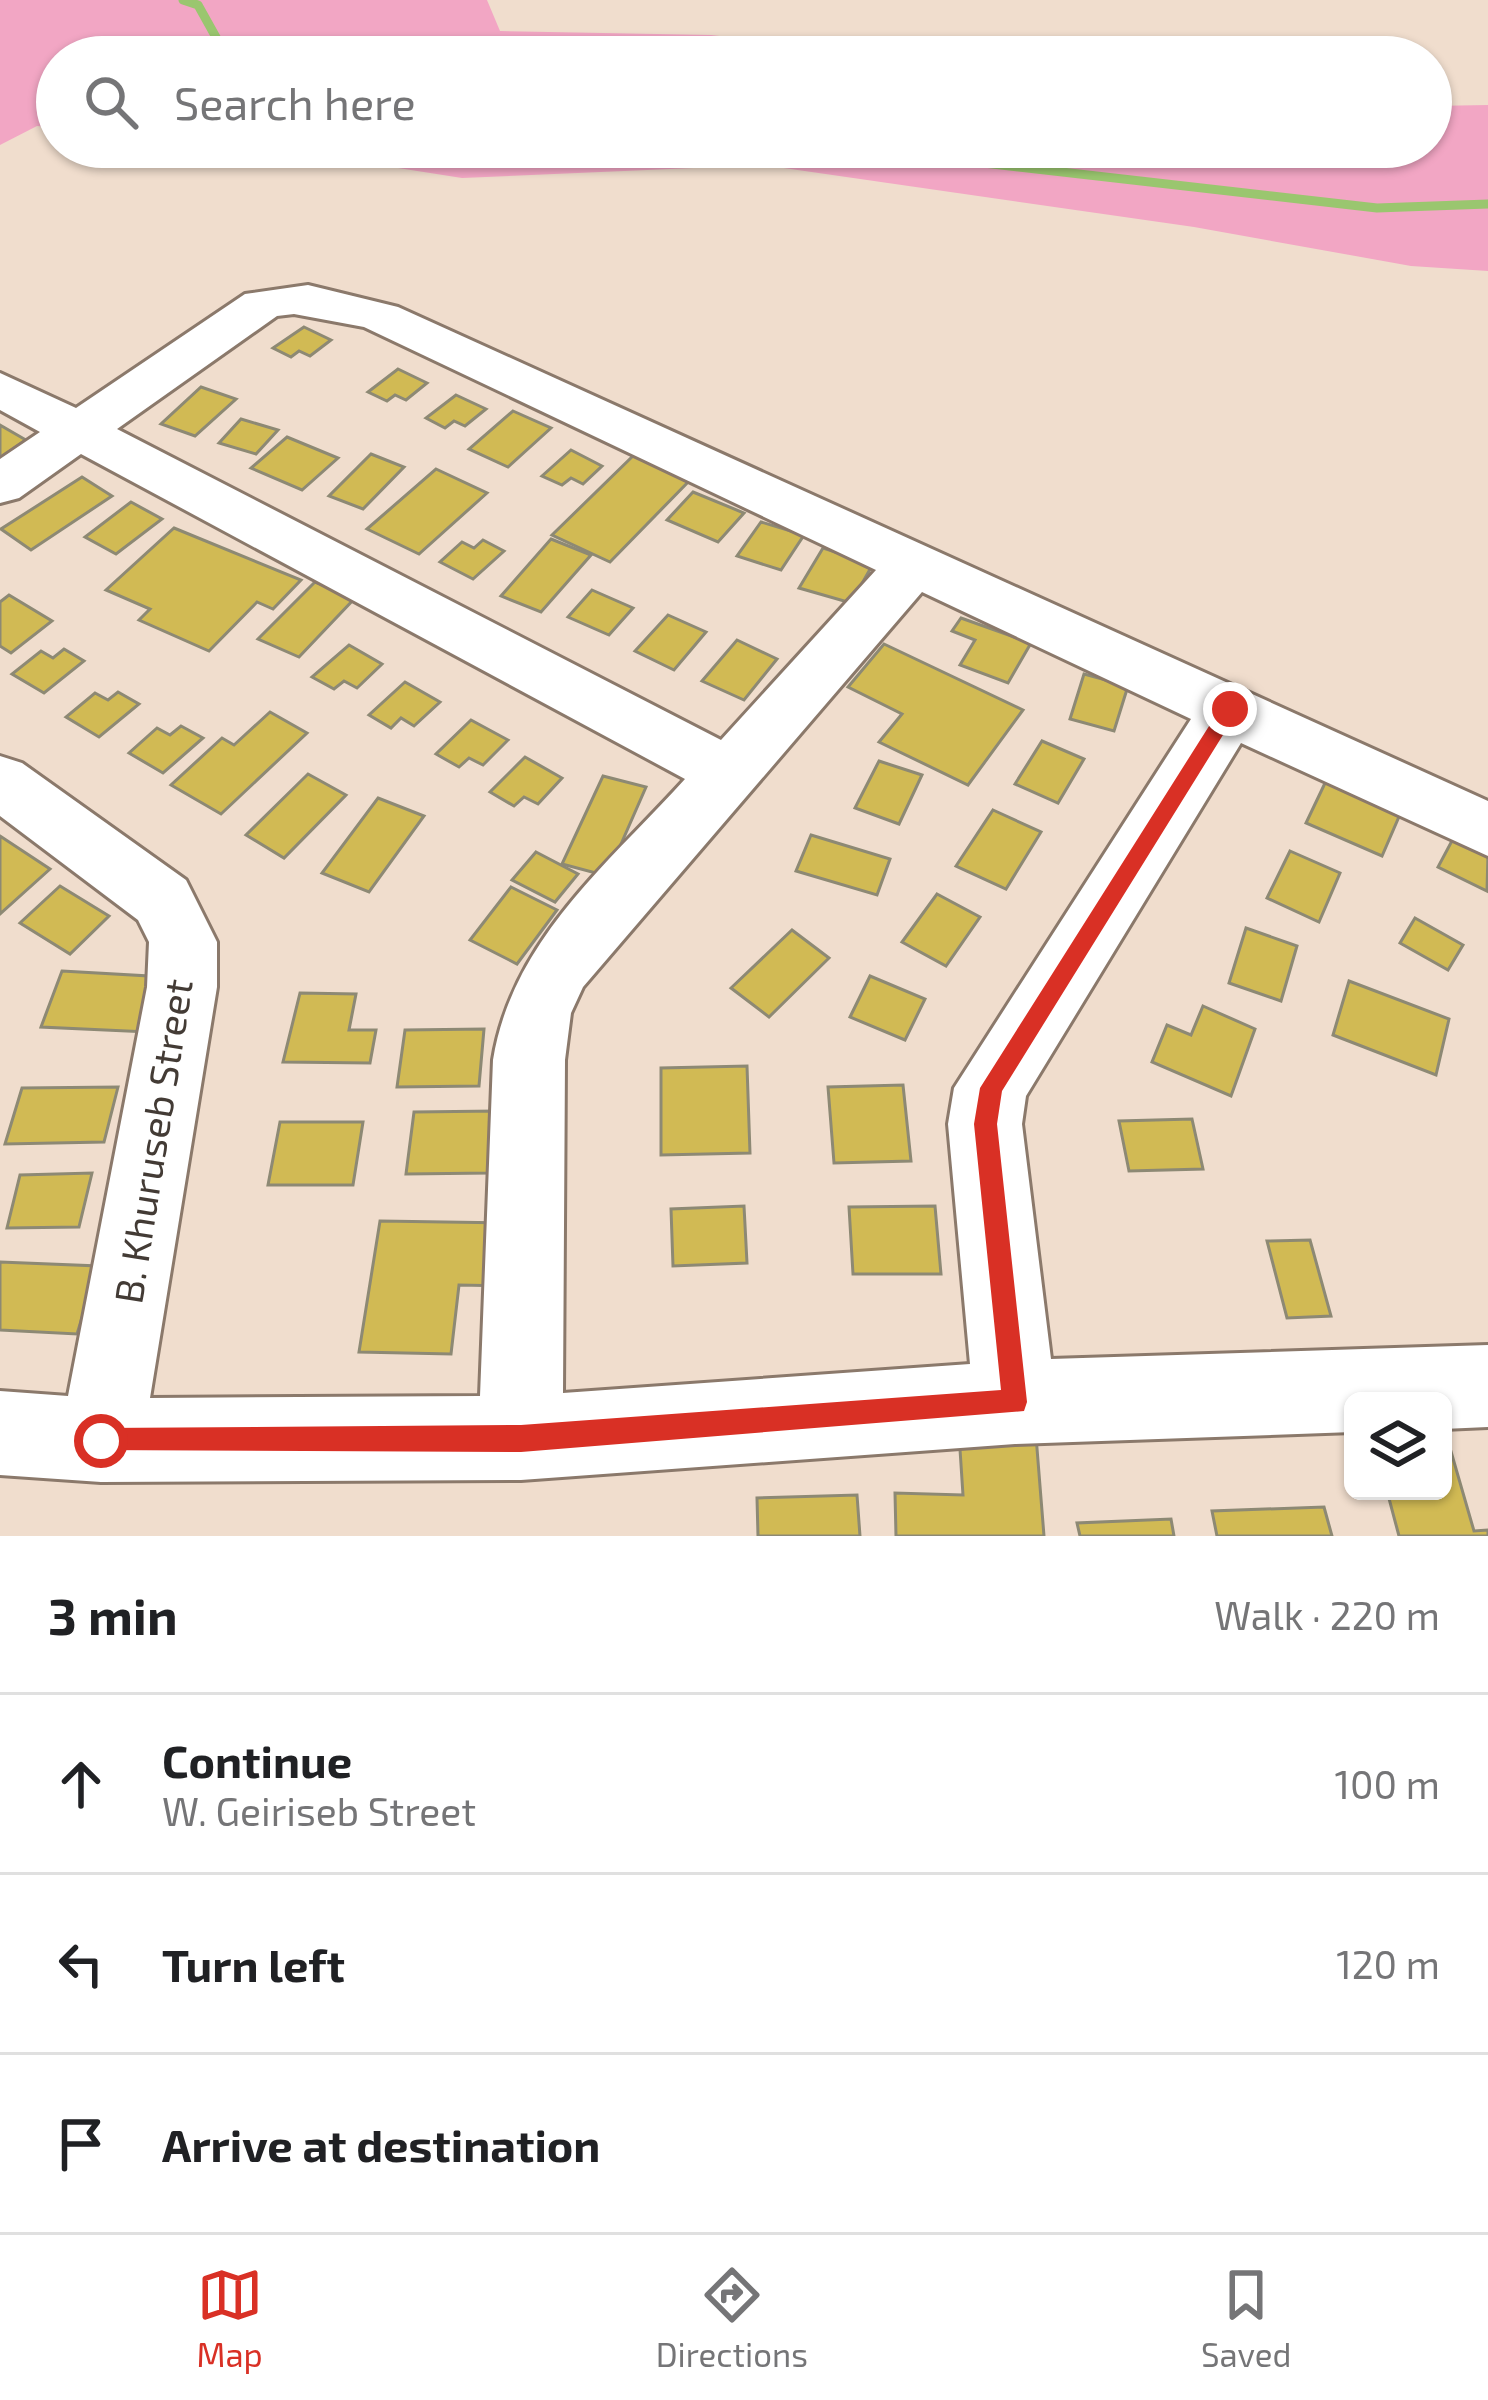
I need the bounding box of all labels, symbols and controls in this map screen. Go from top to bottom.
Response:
search box [36,36,1452,168]
icon: search [78,69,144,135]
text: Search here [174,75,416,129]
route end [1203,682,1257,736]
street label: B. Khuruseb Street [103,975,201,1307]
map controls [1344,1392,1452,1500]
button: layers [1344,1392,1452,1500]
route start [74,1414,128,1468]
text: 3 min [48,1584,178,1645]
text: Walk · 220 m [1214,1591,1440,1638]
text: Continue [162,1733,352,1787]
icon: ahead [48,1751,114,1817]
text: 100 m [1335,1760,1440,1807]
text: W. Geiriseb Street [162,1787,476,1834]
icon: left [48,1931,114,1997]
text: Turn left [162,1937,345,1991]
text: 120 m [1336,1940,1440,1987]
icon: arrive [48,2111,114,2177]
text: Arrive at destination [162,2117,600,2171]
tab: Map [197,2262,263,2374]
tab: Directions [656,2262,808,2374]
tab: Saved [1201,2262,1291,2374]

